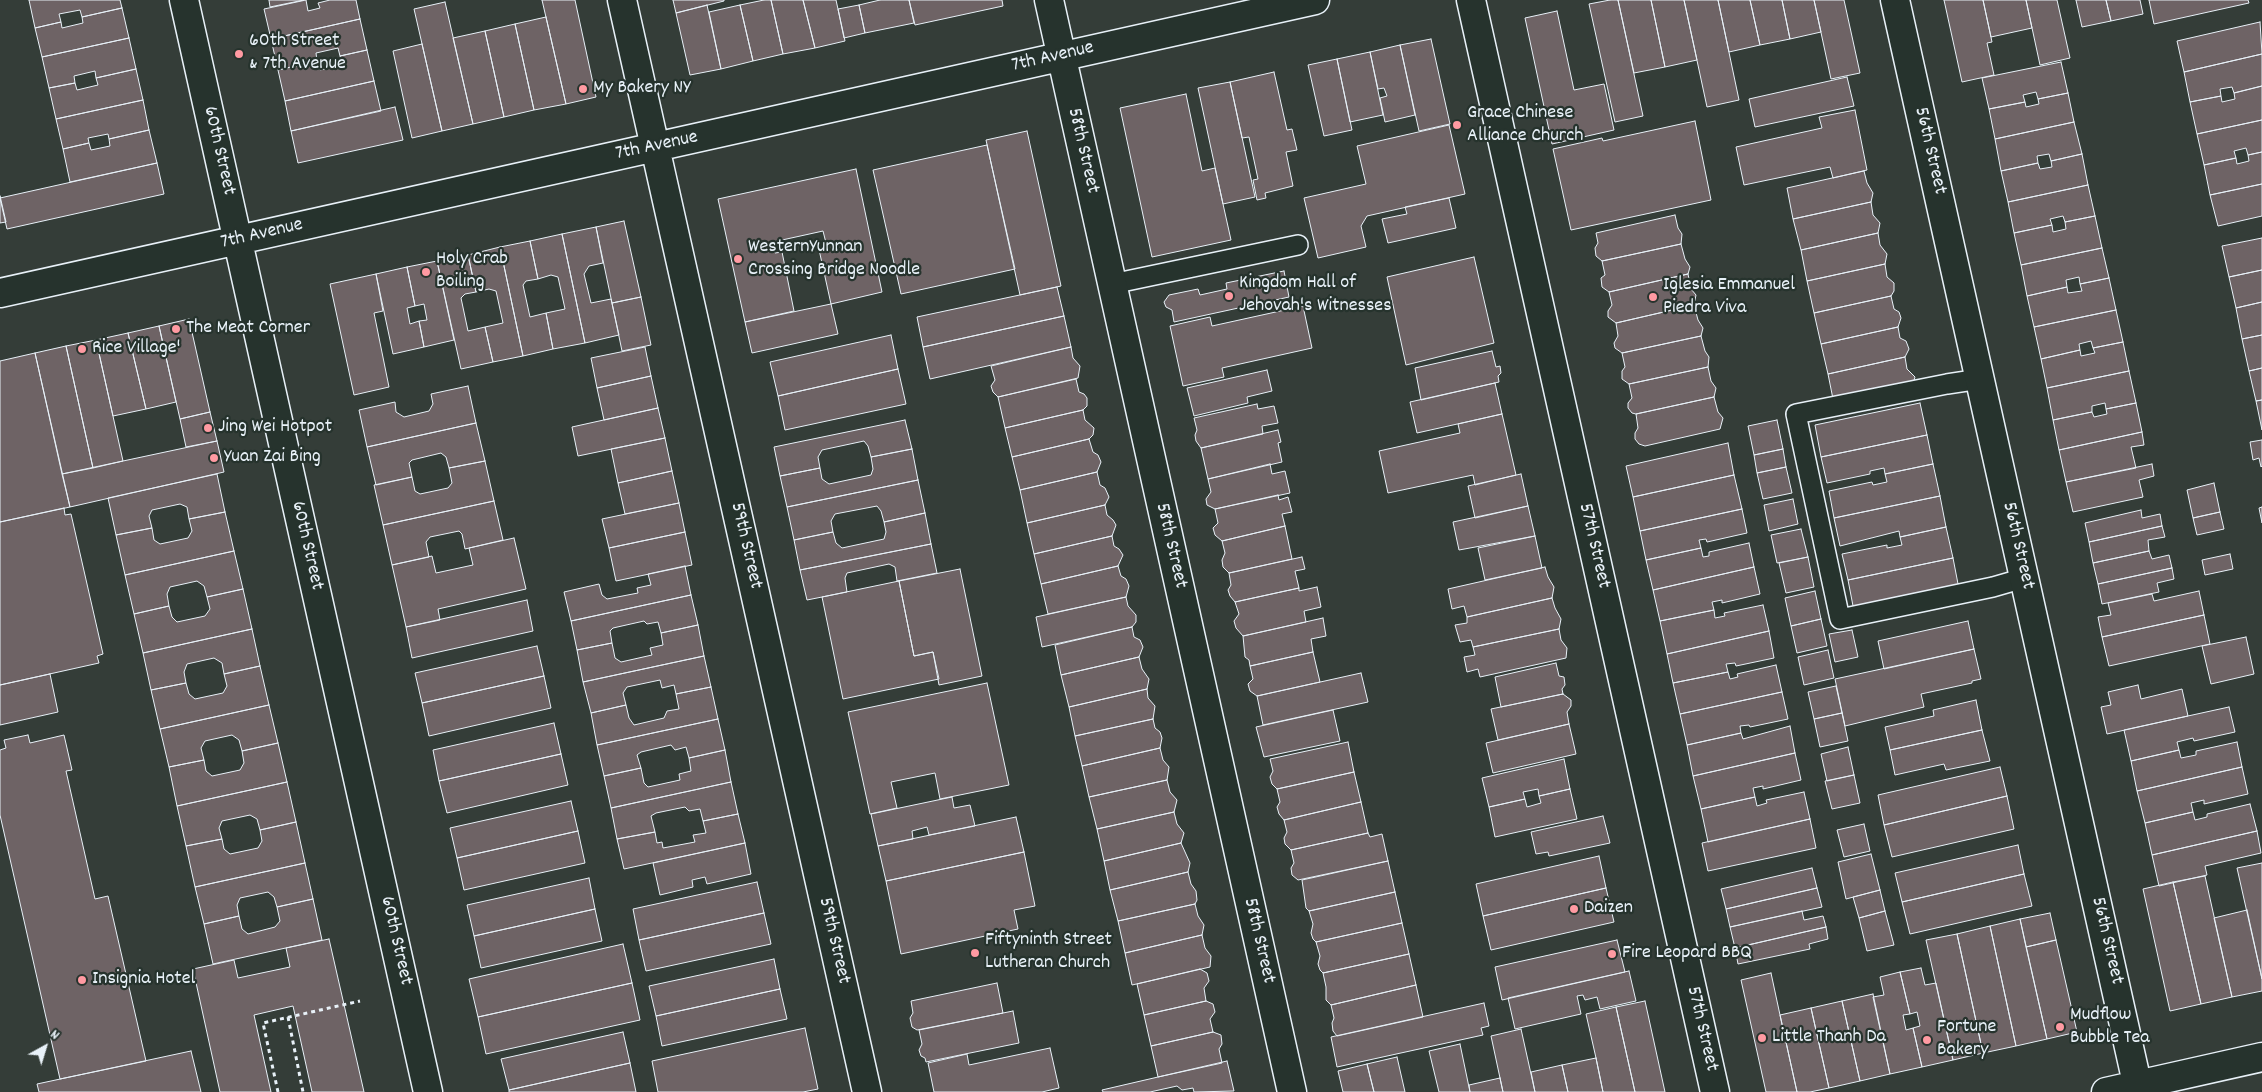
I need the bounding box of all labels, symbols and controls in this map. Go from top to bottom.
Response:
place label: 60th Street & 7th Avenue [249,30,346,77]
street label: 7th Avenue [1010,37,1096,79]
marker: 60th Street & 7th Avenue [233,48,245,60]
place label: My Bakery NY [593,77,691,101]
marker: My Bakery NY [577,83,589,95]
place label: Grace Chinese Alliance Church [1467,102,1583,149]
street label: 60th Street [196,104,240,198]
street label: 56th Street [1907,105,1951,197]
street label: 58th Street [1061,106,1103,196]
marker: Grace Chinese Alliance Church [1451,119,1463,131]
street label: 7th Avenue [614,127,700,167]
street label: 7th Avenue [219,214,305,256]
place label: WesternYunnan Crossing Bridge Noodle [748,236,920,283]
place label: Holy Crab Boiling [436,248,508,295]
marker: WesternYunnan Crossing Bridge Noodle [732,253,744,265]
marker: Holy Crab Boiling [420,266,432,278]
place label: Kingdom Hall of Jehovah's Witnesses [1239,272,1392,319]
place label: Iglesia Emmanuel Piedra Viva [1663,274,1795,321]
marker: Kingdom Hall of Jehovah's Witnesses [1223,290,1235,302]
marker: Iglesia Emmanuel Piedra Viva [1647,291,1659,303]
place label: The Meat Corner [186,317,310,341]
marker: The Meat Corner [170,323,182,335]
place label: Rice Village' [92,337,180,361]
marker: Rice Village' [76,343,88,355]
place label: Jing Wei Hotpot [218,416,332,440]
marker: Jing Wei Hotpot [202,422,214,434]
place label: Yuan Zai Bing [224,446,321,470]
marker: Yuan Zai Bing [208,452,220,464]
street label: 60th Street [284,499,328,593]
street label: 59th Street [723,500,767,592]
street label: 56th Street [1995,500,2039,592]
street label: 58th Street [1149,501,1191,591]
street label: 57th Street [1572,501,1614,591]
street label: 60th Street [373,894,417,988]
street label: 59th Street [811,895,855,987]
street label: 56th Street [2084,895,2128,987]
street label: 58th Street [1237,896,1279,986]
place label: Daizen [1584,897,1633,921]
marker: Daizen [1568,903,1580,915]
place label: Fiftyninth Street Lutheran Church [985,929,1112,976]
place label: Fire Leopard BBQ [1622,942,1752,966]
marker: Fiftyninth Street Lutheran Church [969,947,981,959]
marker: Fire Leopard BBQ [1606,948,1618,960]
place label: Insignia Hotel [92,968,195,992]
marker: Insignia Hotel [76,974,88,986]
street label: 57th Street [1680,984,1722,1074]
place label: Mudflow Bubble Tea [2070,1004,2150,1051]
place label: Fortune Bakery [1937,1016,1996,1063]
marker: Mudflow Bubble Tea [2054,1021,2066,1033]
north arrow [20,1022,70,1072]
text: N [45,1025,63,1045]
place label: Little Thanh Da [1772,1026,1886,1050]
marker: Little Thanh Da [1756,1032,1768,1044]
marker: Fortune Bakery [1921,1034,1933,1046]

